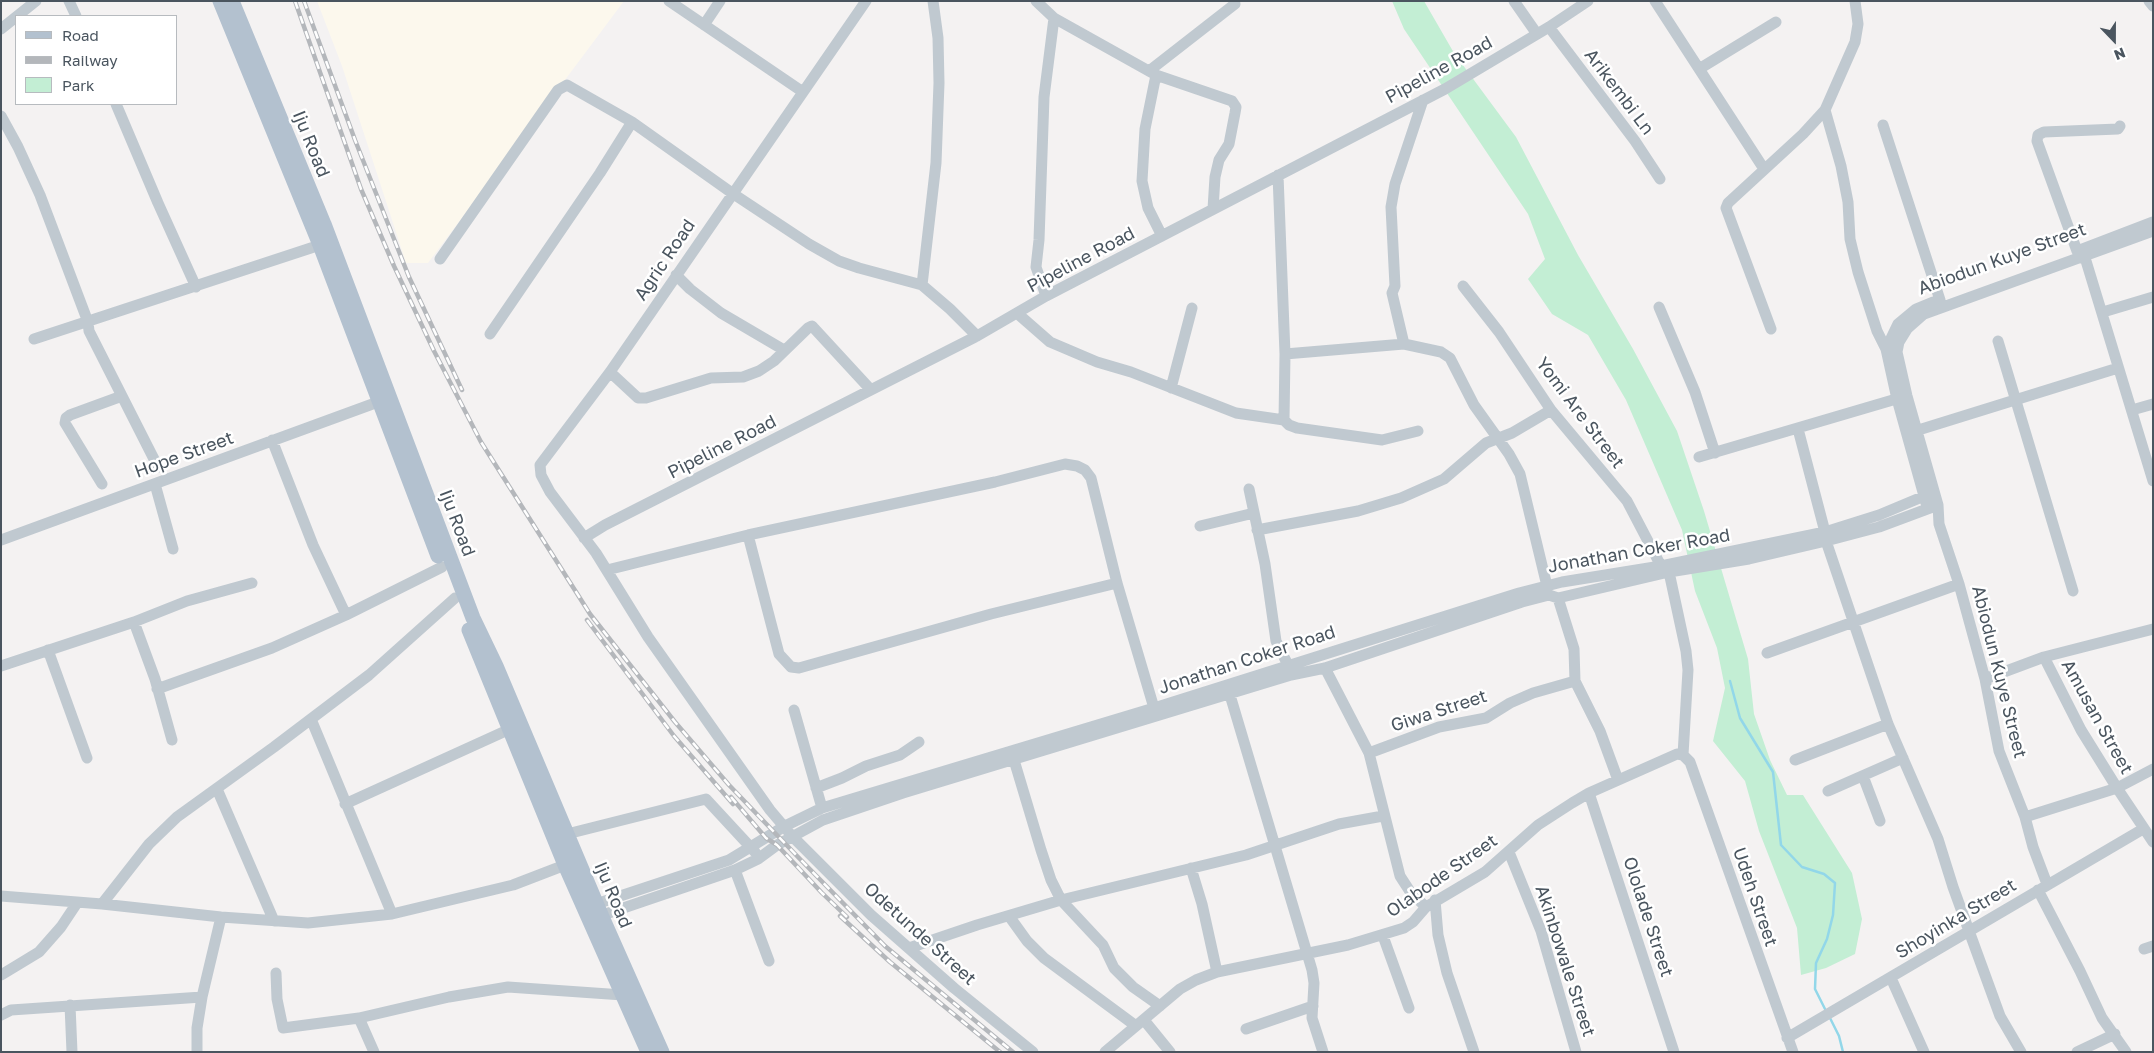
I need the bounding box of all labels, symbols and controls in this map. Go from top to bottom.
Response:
legend [15,15,178,105]
north arrow [2089,15,2139,65]
text: Road [62,26,99,44]
street label: Pipeline Road [1382,32,1496,108]
text: N [2112,44,2128,64]
street label: Arikembi Ln [1580,45,1658,139]
text: Railway [62,51,118,69]
text: Park [62,76,94,94]
street label: Iju Road [288,108,334,180]
street label: Agric Road [630,215,700,305]
street label: Abiodun Kuye Street [1915,219,2089,299]
street label: Pipeline Road [1023,223,1139,297]
street label: Yomi Are Street [1531,353,1629,473]
street label: Pipeline Road [664,410,780,484]
street label: Hope Street [132,427,236,483]
street label: Iju Road [434,486,480,560]
street label: Jonathan Coker Road [1546,524,1732,578]
street label: Abiodun Kuye Street [1967,583,2031,761]
street label: Jonathan Coker Road [1156,621,1338,699]
street label: Amusan Street [2057,656,2137,778]
street label: Giwa Street [1388,685,1490,737]
street label: Olabode Street [1382,830,1502,922]
street label: Udeh Street [1728,845,1782,949]
street label: Ololade Street [1618,854,1678,980]
street label: Iju Road [589,859,637,931]
street label: Shoyinka Street [1892,874,2020,964]
street label: Odetunde Street [860,878,980,990]
street label: Akinbowale Street [1530,883,1600,1039]

